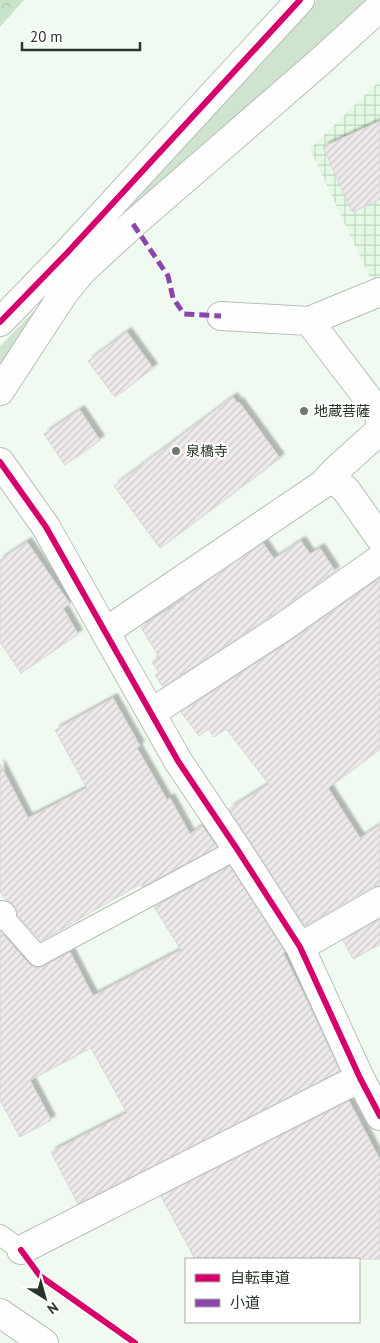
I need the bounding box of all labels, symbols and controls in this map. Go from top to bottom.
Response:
scale bar [22,20,140,52]
text: 20 m [30,27,63,46]
place label: 地蔵菩薩 [314,402,370,420]
marker: 地蔵菩薩 [298,405,310,417]
place label: 泉橋寺 [186,442,228,460]
marker: 泉橋寺 [170,445,182,457]
legend [185,1258,360,1323]
text: 自転車道 [230,1268,290,1287]
north arrow [20,1273,70,1323]
text: 小道 [230,1293,260,1312]
text: N [44,1298,62,1318]

